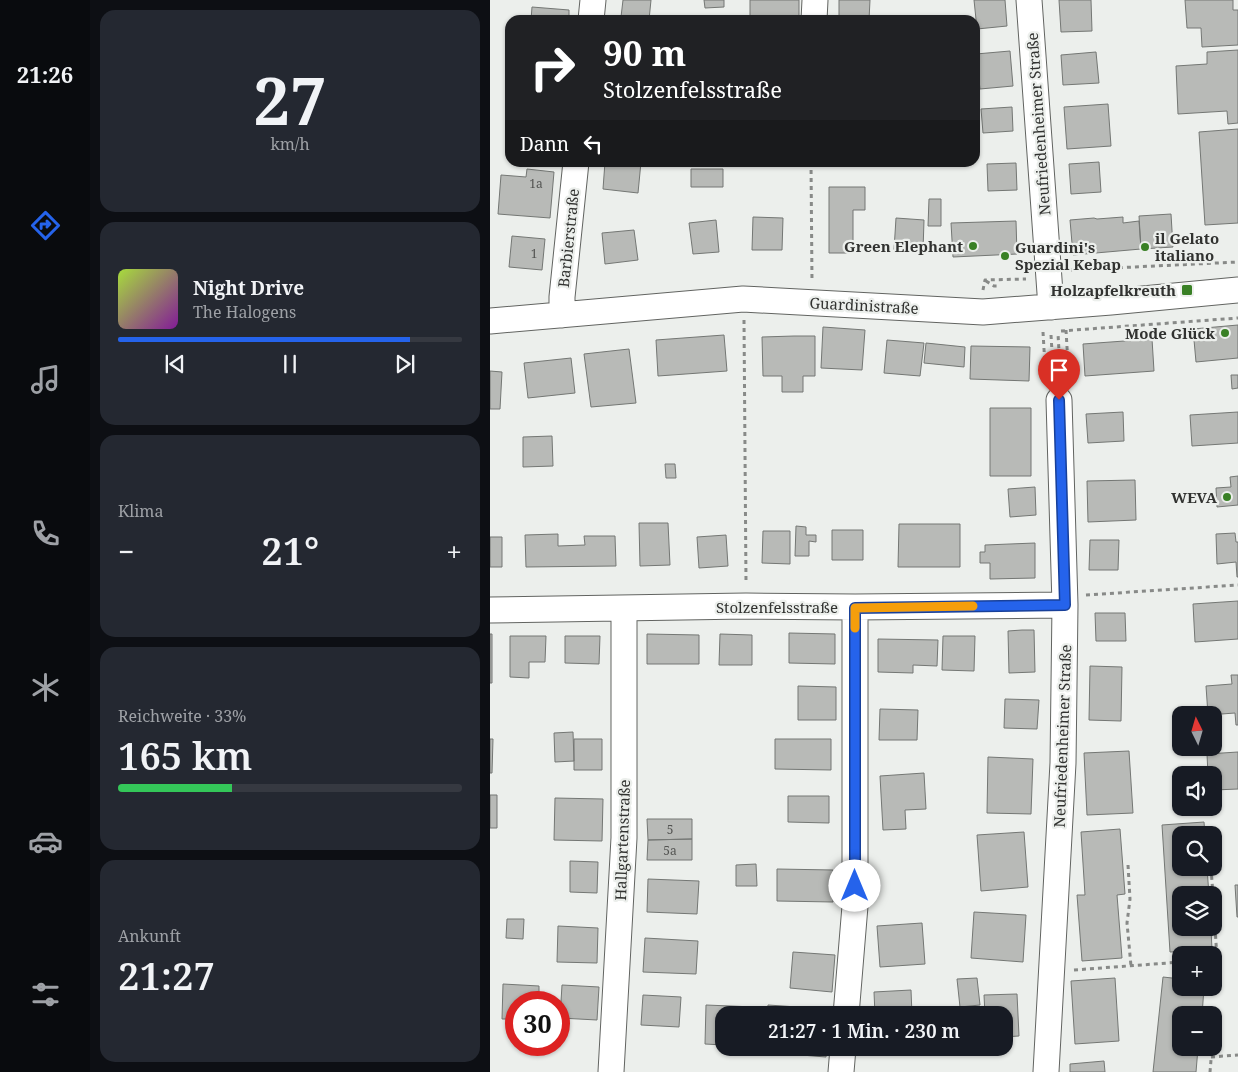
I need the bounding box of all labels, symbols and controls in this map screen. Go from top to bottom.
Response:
text: 90 m [603,29,686,76]
street label: Neufriedenheimer Straße [1022,32,1054,216]
icon: right [520,35,585,100]
text: 27 [253,56,327,144]
text: 21:26 [17,59,73,89]
text: Stolzenfelsstraße [603,74,782,104]
icon: left [579,130,607,158]
text: Dann [520,131,569,157]
text: km/h [270,133,310,155]
house number: 1a [529,175,543,192]
street label: Barbierstraße [553,188,583,288]
icon: directions [28,208,63,243]
place label: il Gelato italiano [1155,228,1219,265]
place label: Green Elephant [844,236,963,256]
place label: Guardini's Spezial Kebap [1015,237,1121,274]
marker: Green Elephant [967,240,979,252]
marker: il Gelato italiano [1139,241,1151,253]
house number: 1 [531,245,537,262]
marker: Guardini's Spezial Kebap [999,250,1011,262]
text: Night Drive [193,275,304,301]
place label: Holzapfelkreuth [1051,280,1176,300]
marker: Holzapfelkreuth [1180,283,1194,297]
street label: Guardinistraße [809,292,919,318]
text: The Halogens [193,301,296,323]
place label: Mode Glück [1125,323,1215,343]
marker: Mode Glück [1219,327,1231,339]
pin [1038,349,1080,400]
icon: previous [161,350,189,378]
icon: pause [276,350,304,378]
icon: next [391,350,419,378]
icon: arrive [1045,356,1073,384]
icon: music [28,362,63,397]
place label: WEVA [1171,487,1218,507]
marker: WEVA [1221,491,1233,503]
text: Klima [118,500,163,522]
icon: phone [28,516,63,551]
text: 21° [261,524,319,576]
text: − [118,532,134,570]
text: + [446,532,462,570]
street label: Stolzenfelsstraße [716,597,838,617]
street label: Neufriedenheimer Straße [1049,644,1075,828]
icon: climate [28,670,63,705]
text: Reichweite · 33% [118,705,246,727]
north arrow [1172,706,1222,756]
map controls [1172,706,1222,1056]
text: 165 km [118,729,252,781]
button: sound [1172,766,1222,816]
street label: Hallgartenstraße [610,779,634,901]
house number: 5 [667,821,673,838]
icon: car [28,824,63,859]
button: search [1172,826,1222,876]
house number: 5a [663,842,677,859]
position arrow [828,859,880,911]
button: layers [1172,886,1222,936]
text: Ankunft [118,925,181,947]
button: + [1172,946,1222,996]
text: 21:27 [118,949,215,1001]
icon: filters [28,977,63,1012]
speed limit sign: 30 [505,991,570,1056]
button: − [1172,1006,1222,1056]
text: 21:27 · 1 Min. · 230 m [768,1018,960,1044]

